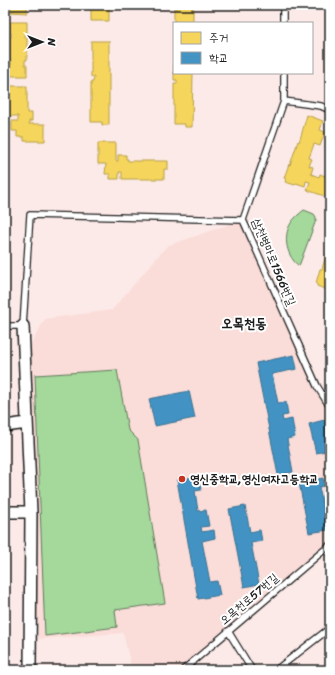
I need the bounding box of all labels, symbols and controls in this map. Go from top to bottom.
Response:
north arrow [22,22,62,62]
legend [173,22,313,74]
text: 주거 [209,27,228,49]
text: N [42,37,61,46]
text: 학교 [209,47,228,69]
street label: 삼천병마로1566번길 [246,215,303,310]
district label: 오목천동 [221,311,267,336]
place label: 영신중학교,영신여자고등학교 [190,468,319,490]
marker: 영신중학교,영신여자고등학교 [177,474,187,484]
street label: 오목천로57번길 [214,567,284,631]

